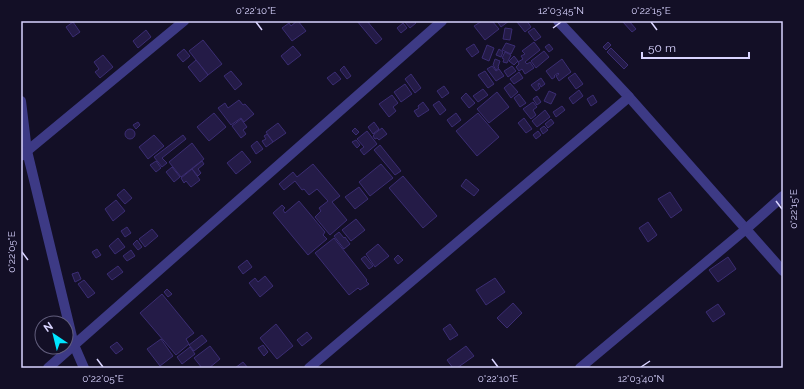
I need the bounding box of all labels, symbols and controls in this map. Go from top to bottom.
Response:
text: 0°22'10"E [236,5,276,16]
text: 12°03'45"N [538,5,584,16]
text: 0°22'15"E [631,5,671,16]
scale bar [642,34,749,60]
text: 50 m [648,41,676,55]
text: 0°22'15"E [788,189,799,229]
text: 0°22'05"E [6,231,17,273]
north arrow [34,315,74,355]
text: N [41,319,56,335]
text: 0°22'05"E [82,373,124,384]
text: 0°22'10"E [478,373,518,384]
text: 12°03'40"N [618,373,664,384]

